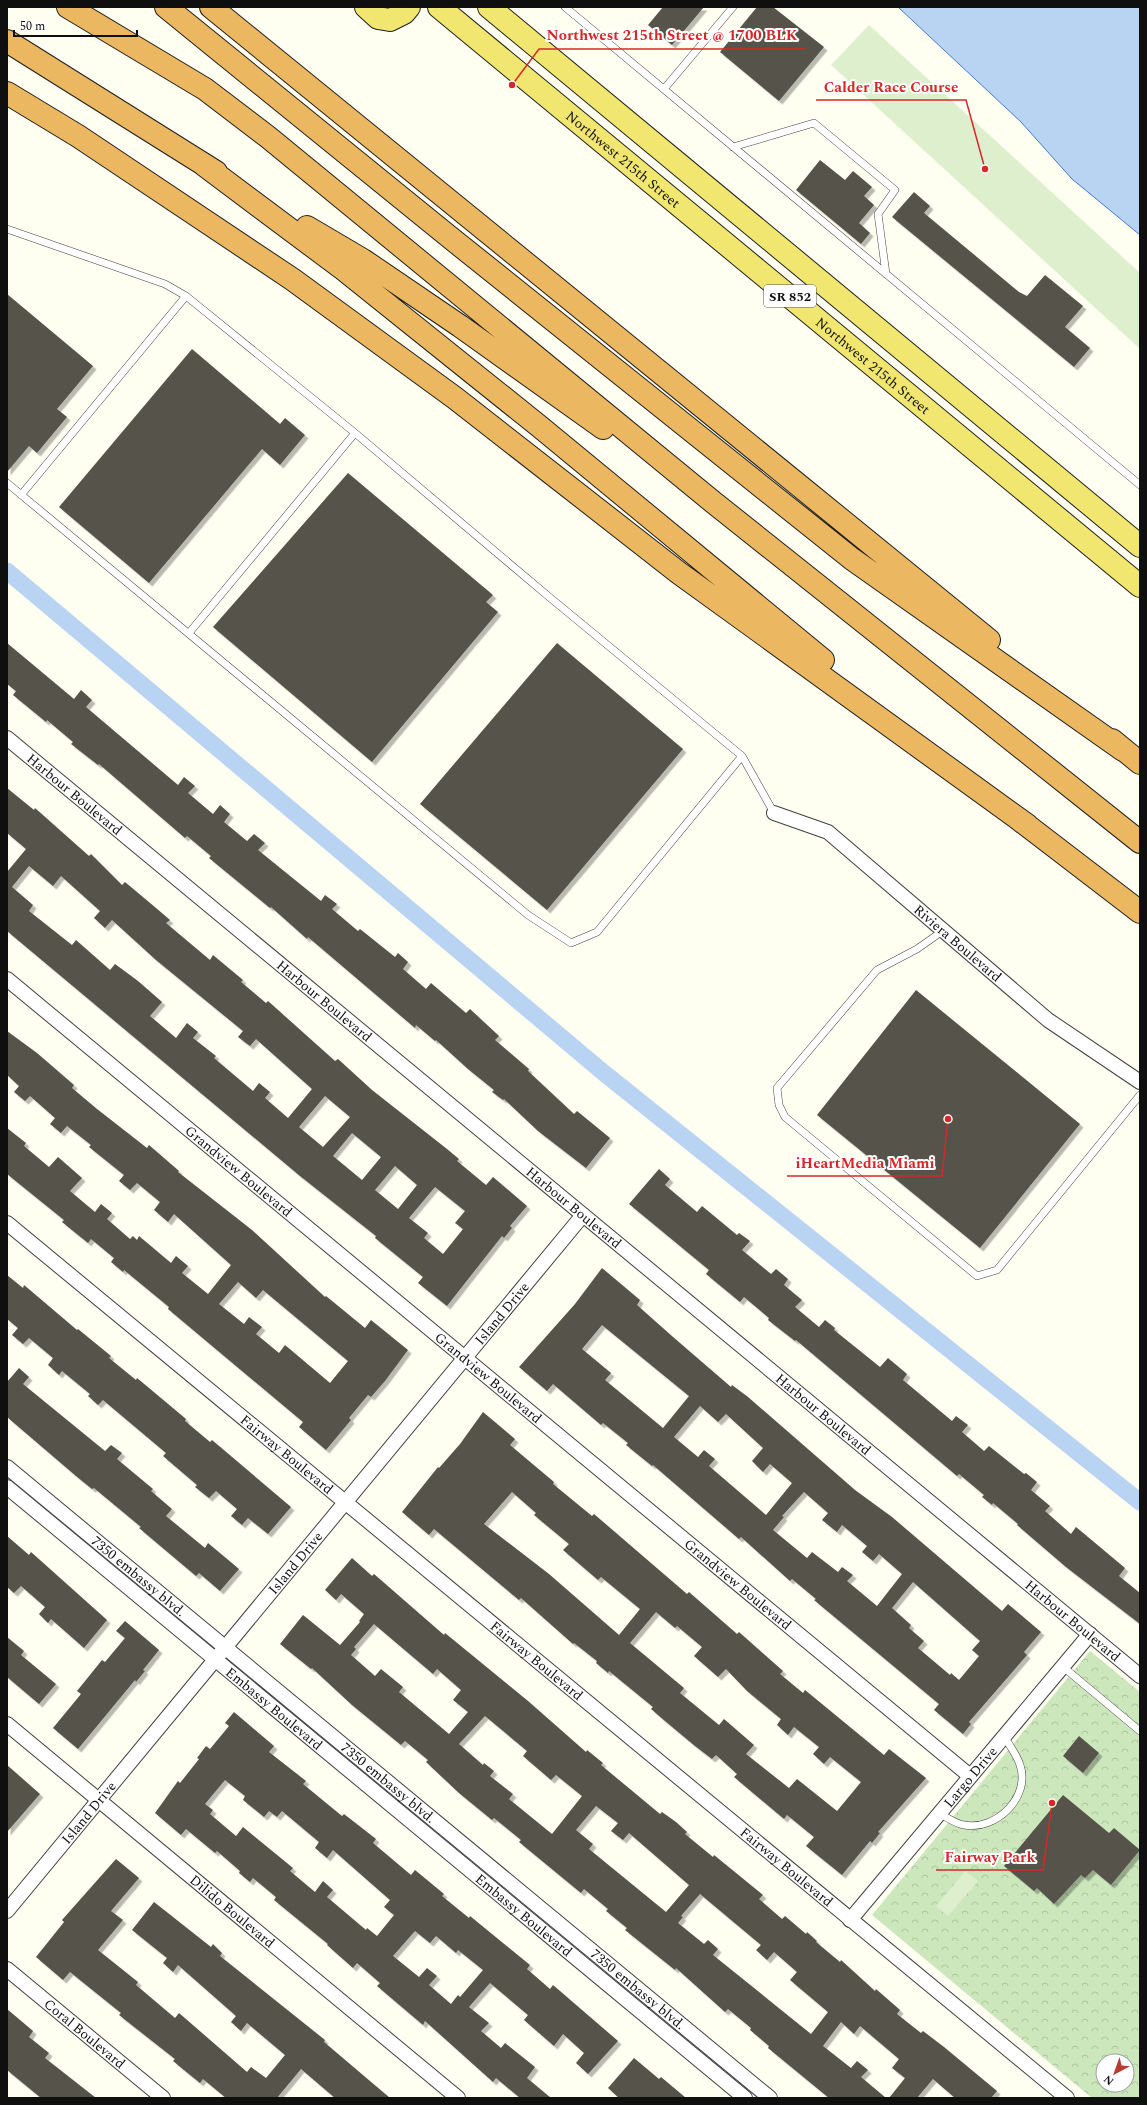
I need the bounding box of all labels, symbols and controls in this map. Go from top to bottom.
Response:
scale bar [14,12,137,38]
text: 50 m [20,17,45,36]
callout: Northwest 215th Street @ 1700 BLK [539,22,806,49]
text: Northwest 215th Street @ 1700 BLK [547,24,798,47]
callout: Calder Race Course [816,73,966,100]
text: Calder Race Course [824,76,958,99]
street label: Northwest 215th Street [561,106,685,213]
road number: SR 852 [764,285,816,307]
street label: Northwest 215th Street [811,312,935,420]
street label: Harbour Boulevard [22,749,127,841]
street label: Riviera Boulevard [909,900,1006,987]
street label: Harbour Boulevard [272,955,377,1047]
street label: Grandview Boulevard [180,1121,297,1222]
callout: iHeartMedia Miami [787,1149,942,1176]
text: iHeartMedia Miami [796,1152,934,1175]
street label: Harbour Boulevard [521,1162,626,1254]
street label: Island Drive [470,1277,535,1350]
street label: Grandview Boulevard [430,1327,547,1429]
street label: Harbour Boulevard [771,1368,876,1460]
street label: Fairway Boulevard [235,1410,338,1499]
street label: Island Drive [263,1527,328,1599]
street label: 7350 embassy blvd. [87,1531,190,1622]
street label: Grandview Boulevard [679,1534,796,1635]
street label: Harbour Boulevard [1020,1575,1125,1667]
street label: Fairway Boulevard [485,1616,588,1706]
street label: Embassy Boulevard [221,1662,327,1755]
street label: 7350 embassy blvd. [336,1737,440,1828]
street label: Largo Drive [939,1742,1003,1812]
street label: Island Drive [57,1776,122,1849]
street label: Fairway Boulevard [735,1822,838,1912]
callout: Fairway Park [936,1843,1043,1870]
text: Fairway Park [944,1846,1036,1869]
street label: Embassy Boulevard [470,1869,577,1962]
street label: Dilido Boulevard [185,1870,280,1953]
street label: 7350 embassy blvd. [586,1944,690,2035]
street label: Coral Boulevard [39,1994,130,2074]
north arrow [1095,2053,1135,2093]
text: N [1100,2071,1118,2090]

